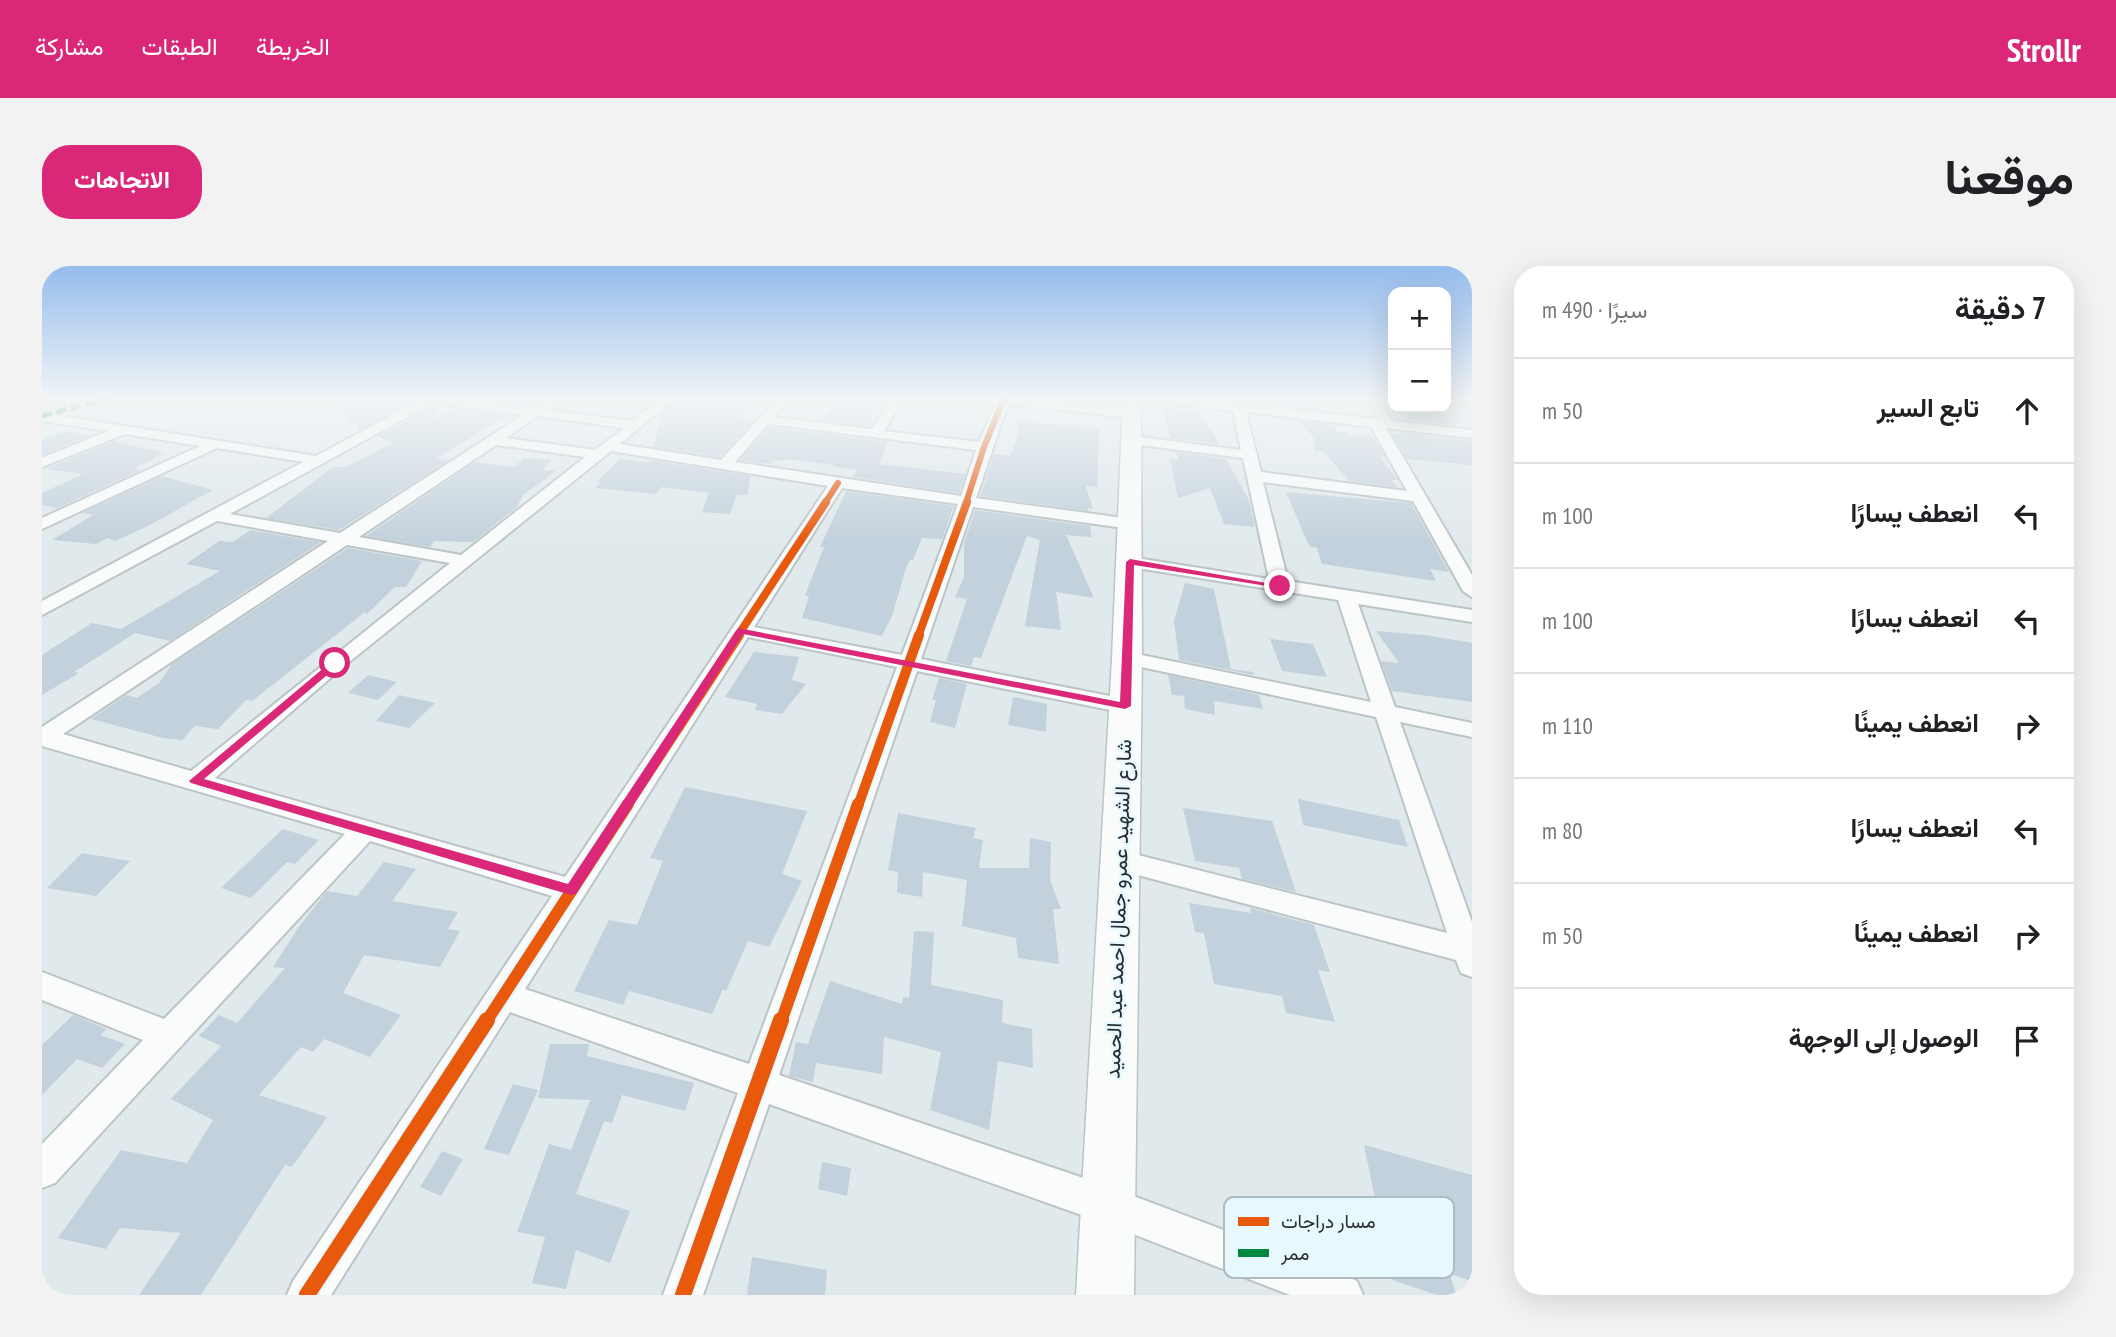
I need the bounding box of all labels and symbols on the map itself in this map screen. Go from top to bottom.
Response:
route end [1264,570,1295,601]
route start [319,647,350,678]
street label: شارع الشهيد عمرو جمال احمد عبد الحميد [1099,739,1138,1079]
legend [1224,1197,1454,1278]
text: مسار دراجات [1281,1209,1376,1233]
text: ممر [1280,1241,1309,1265]

